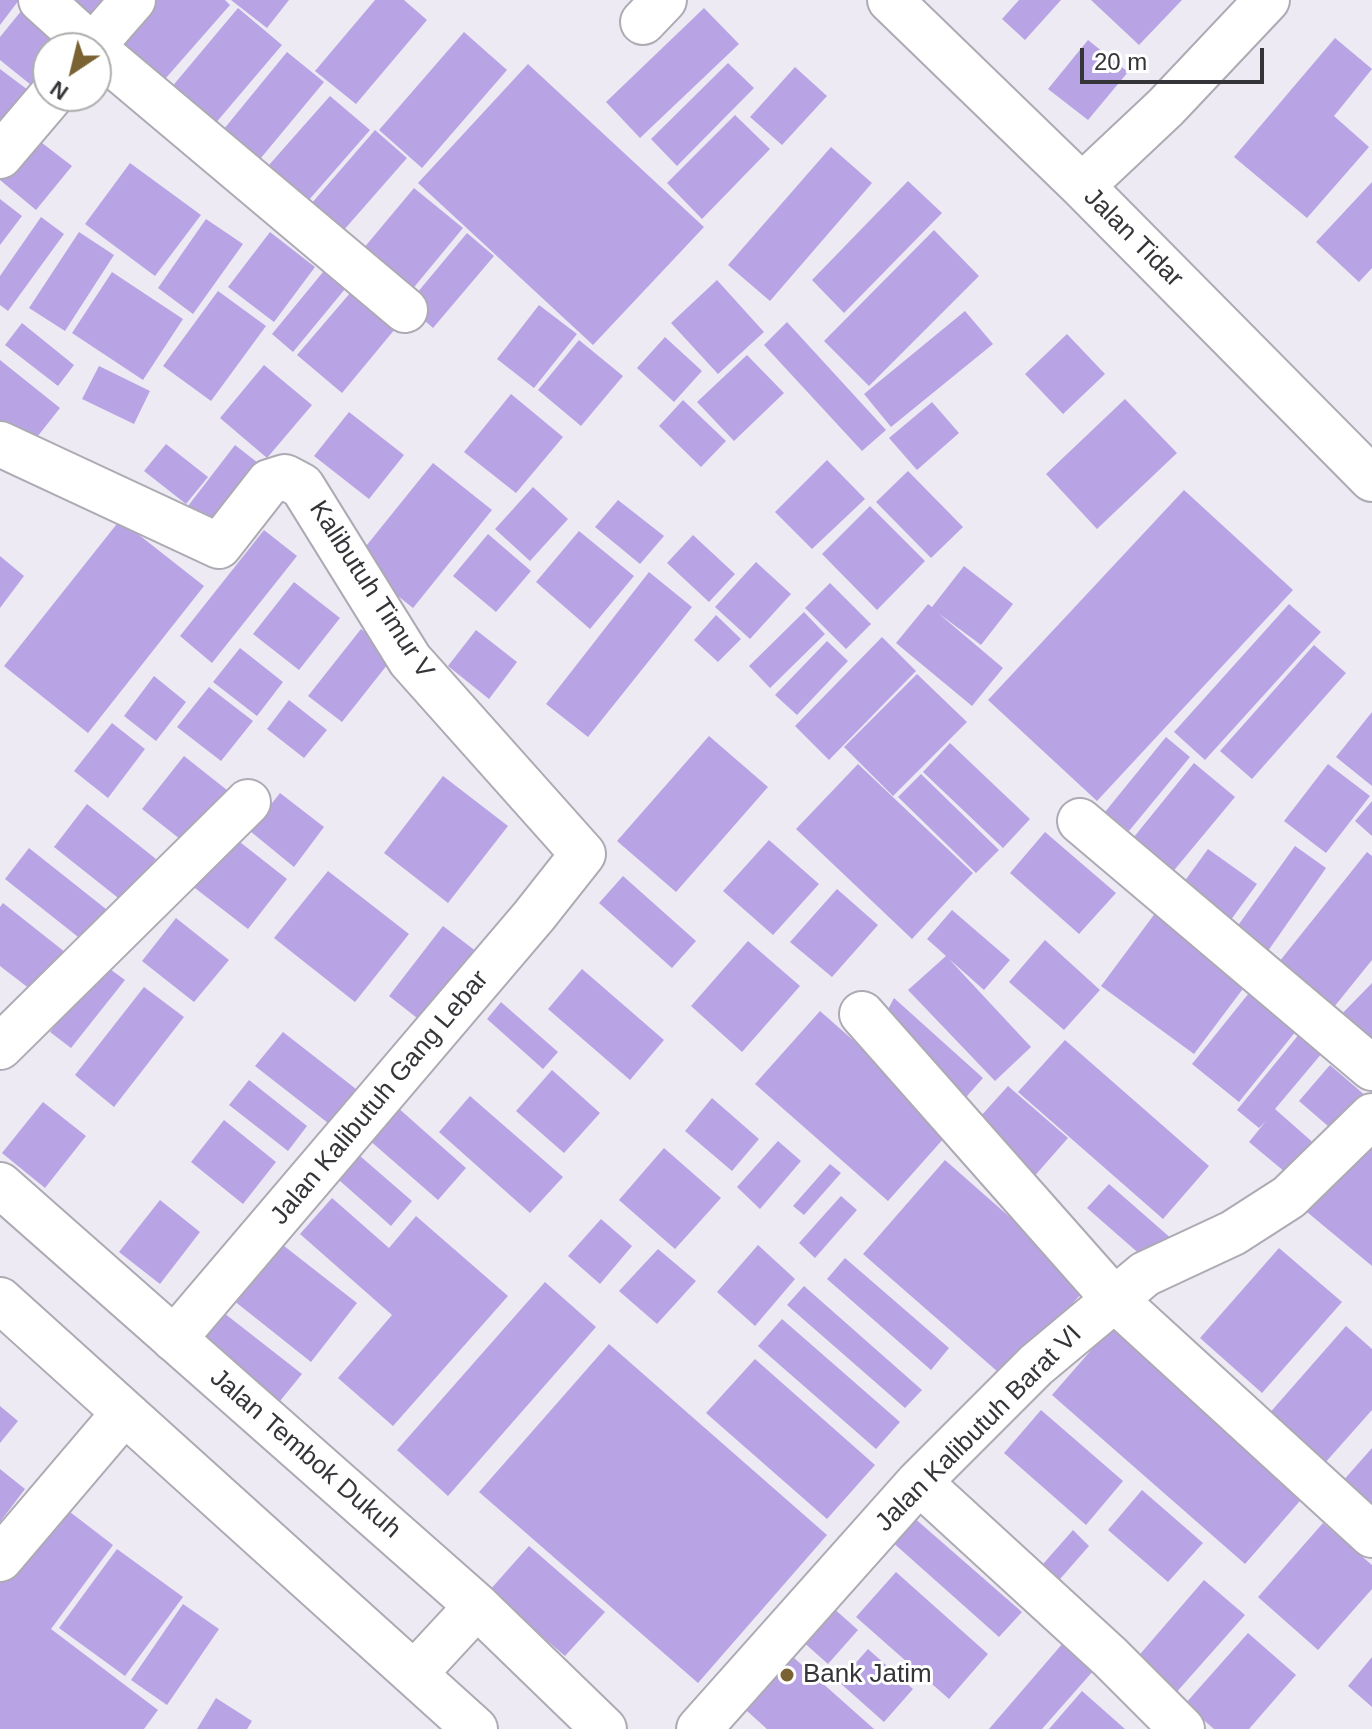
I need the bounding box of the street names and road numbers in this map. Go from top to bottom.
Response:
street label: Jalan Tidar [1077,182,1189,294]
street label: Kalibutuh Timur V [302,495,440,685]
street label: Jalan Kalibutuh Gang Lebar [264,965,496,1231]
street label: Jalan Kalibutuh Barat VI [869,1319,1089,1539]
street label: Jalan Tembok Dukuh [203,1363,407,1545]

